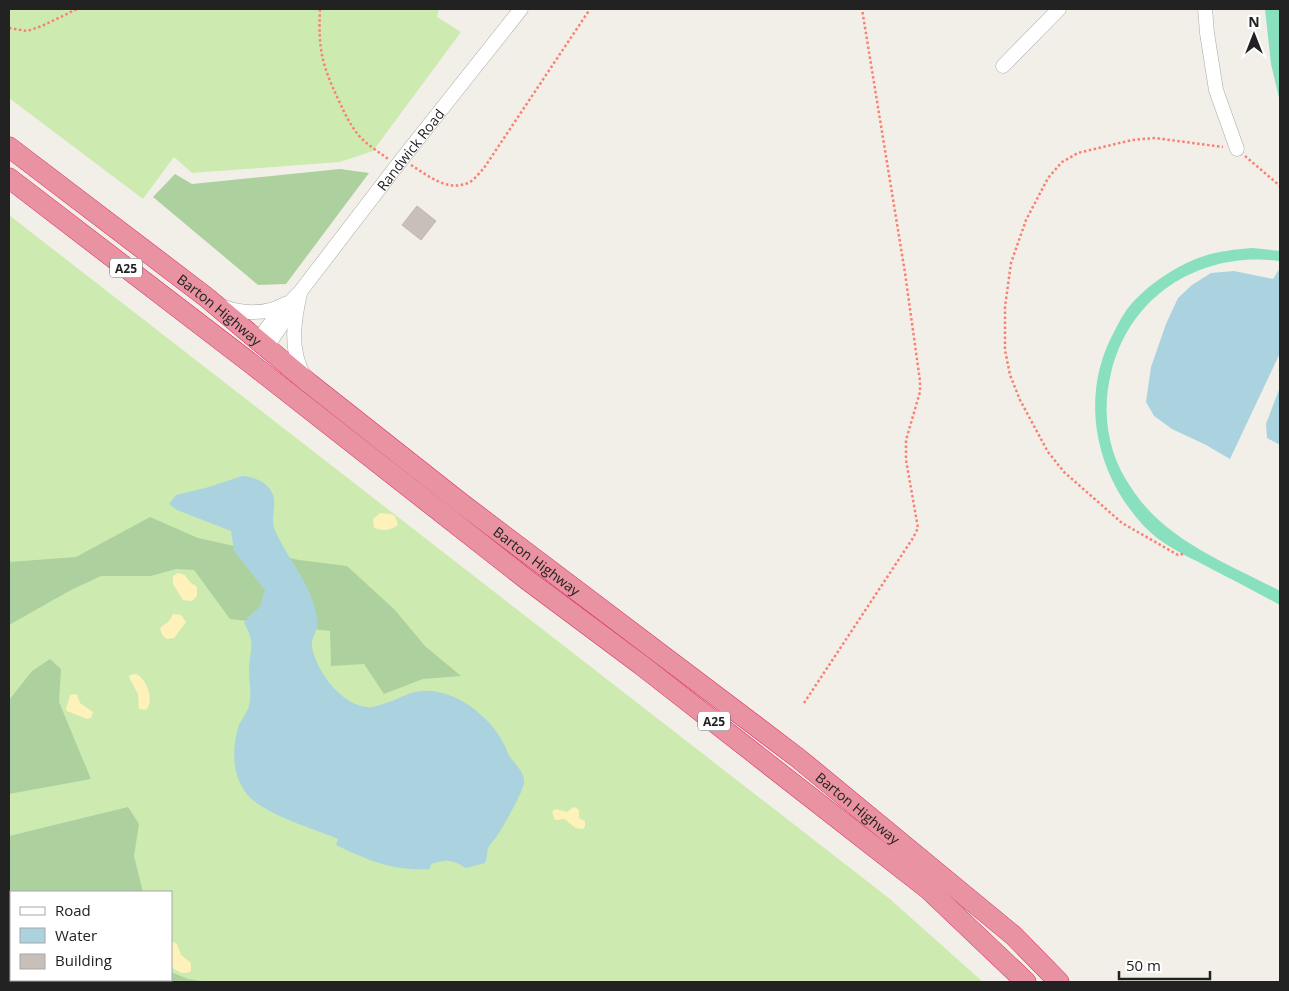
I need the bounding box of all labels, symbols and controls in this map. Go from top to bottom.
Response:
north arrow [1229,10,1279,60]
text: N [1248,12,1260,31]
street label: Randwick Road [372,105,448,194]
road number: A25 [110,258,142,278]
street label: Barton Highway [174,269,267,350]
street label: Barton Highway [490,522,585,600]
road number: A25 [698,711,730,730]
street label: Barton Highway [812,767,905,849]
legend [10,891,172,981]
text: Road [55,900,91,920]
text: Water [55,925,97,945]
scale bar [1119,948,1210,980]
text: Building [55,950,112,970]
text: 50 m [1126,955,1161,975]

